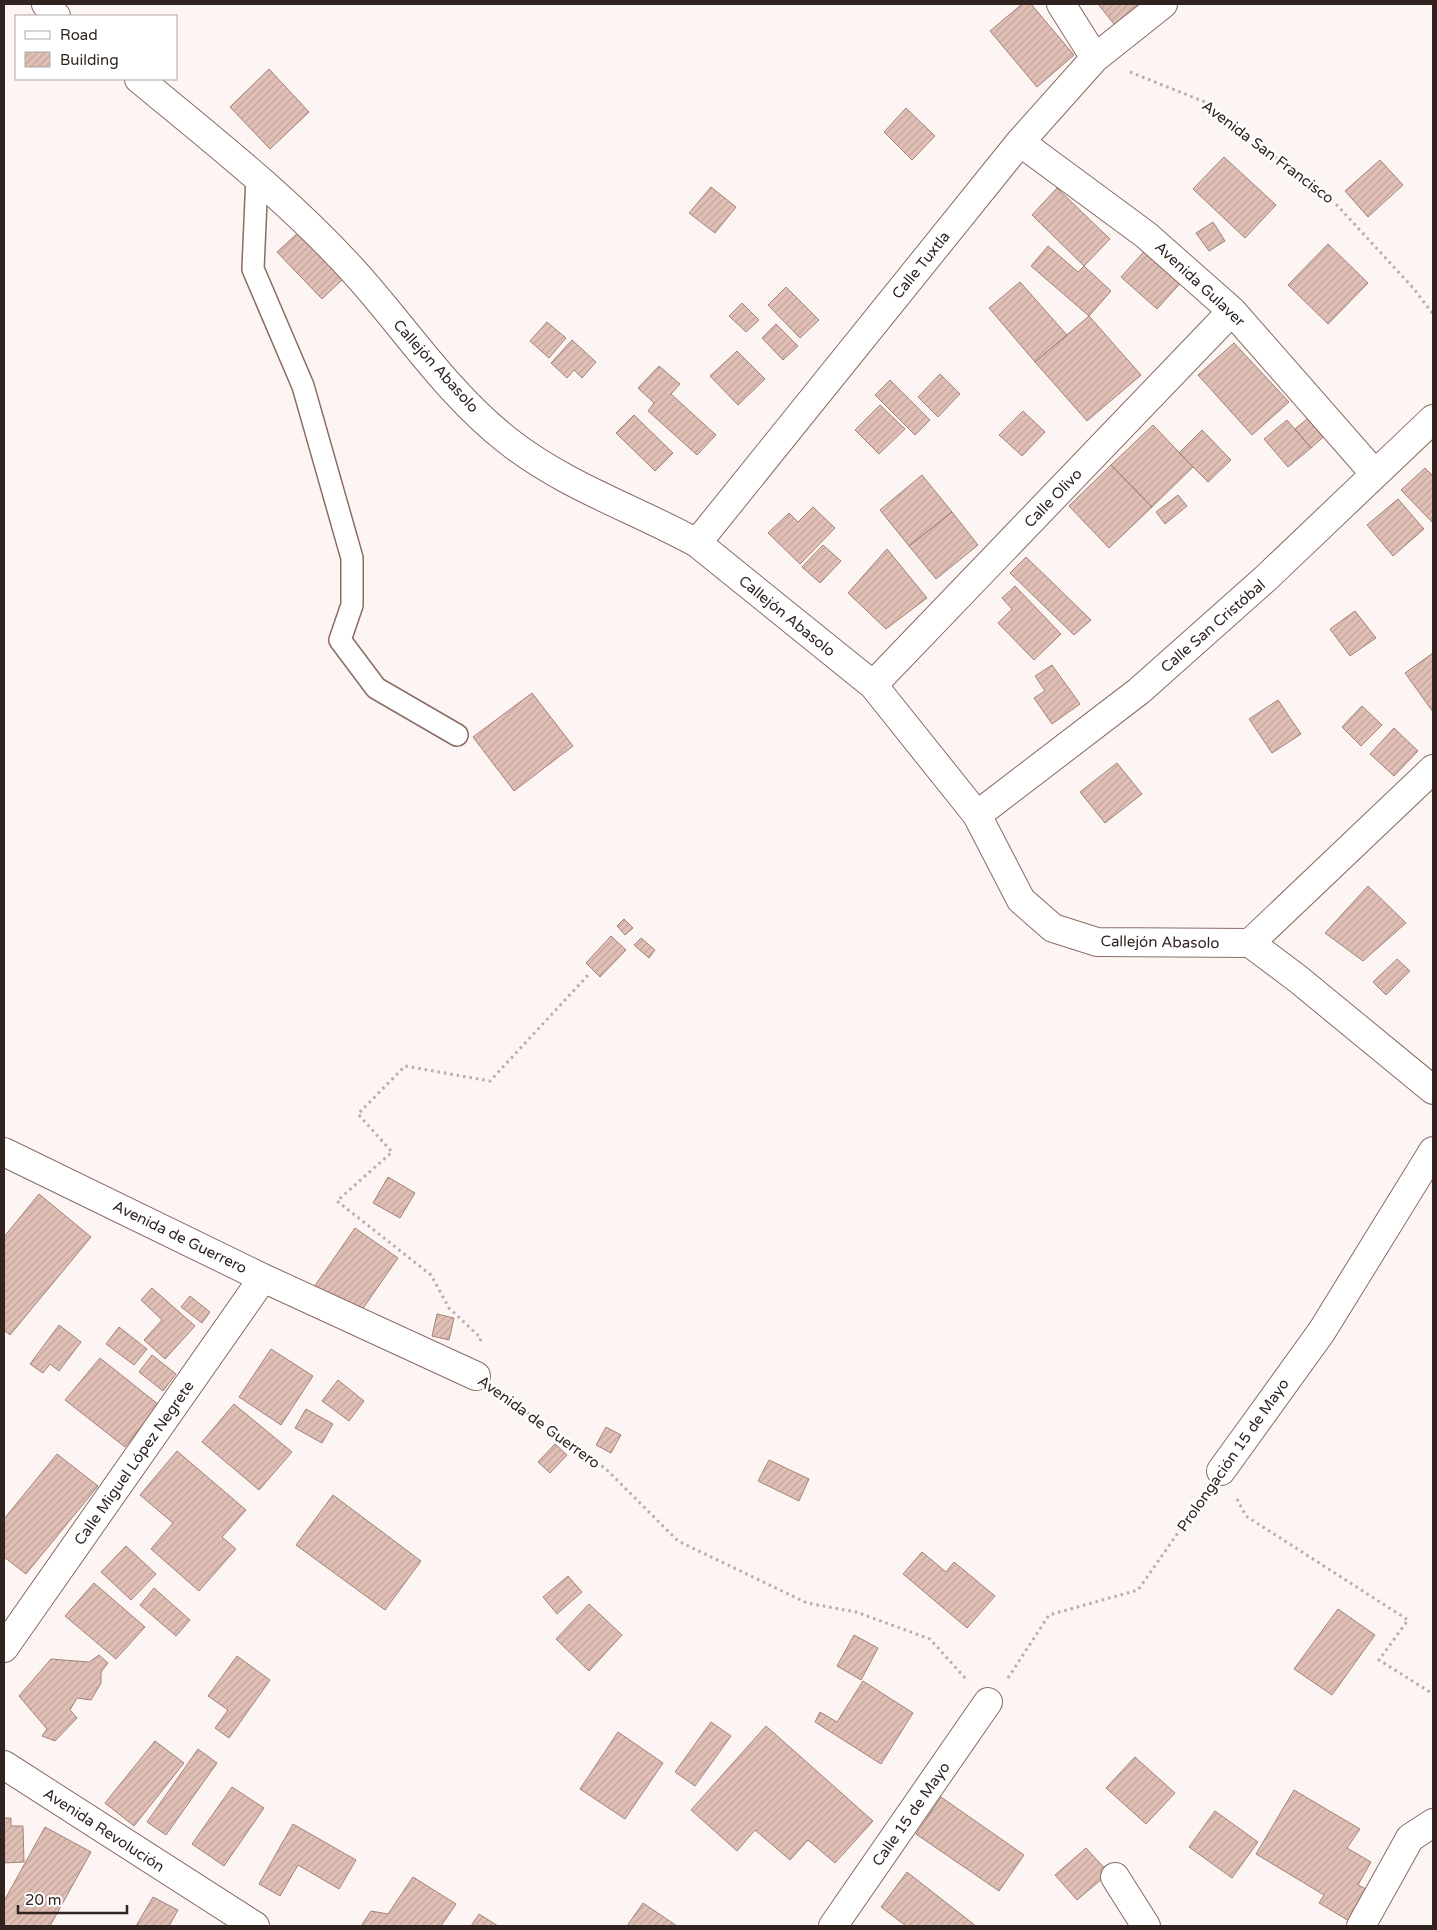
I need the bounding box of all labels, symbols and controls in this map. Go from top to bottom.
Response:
legend [15,15,178,80]
text: Road [60,26,98,44]
text: Building [60,51,119,69]
street label: Avenida San Francisco [1199,97,1337,207]
street label: Calle Tuxtla [888,228,954,302]
street label: Avenida Gulaver [1151,238,1249,330]
street label: Callejón Abasolo [390,316,482,416]
street label: Calle Olivo [1020,465,1086,531]
street label: Callejón Abasolo [735,572,839,660]
street label: Calle San Cristóbal [1157,576,1269,676]
street label: Callejón Abasolo [1100,932,1220,952]
street label: Avenida de Guerrero [110,1197,250,1277]
street label: Avenida de Guerrero [474,1372,604,1472]
street label: Prolongación 15 de Mayo [1173,1375,1293,1535]
street label: Calle Miguel López Negrete [70,1377,198,1549]
street label: Calle 15 de Mayo [868,1758,954,1870]
street label: Avenida Revolución [40,1784,168,1876]
scale bar [18,1882,126,1914]
text: 20 m [25,1891,62,1909]

